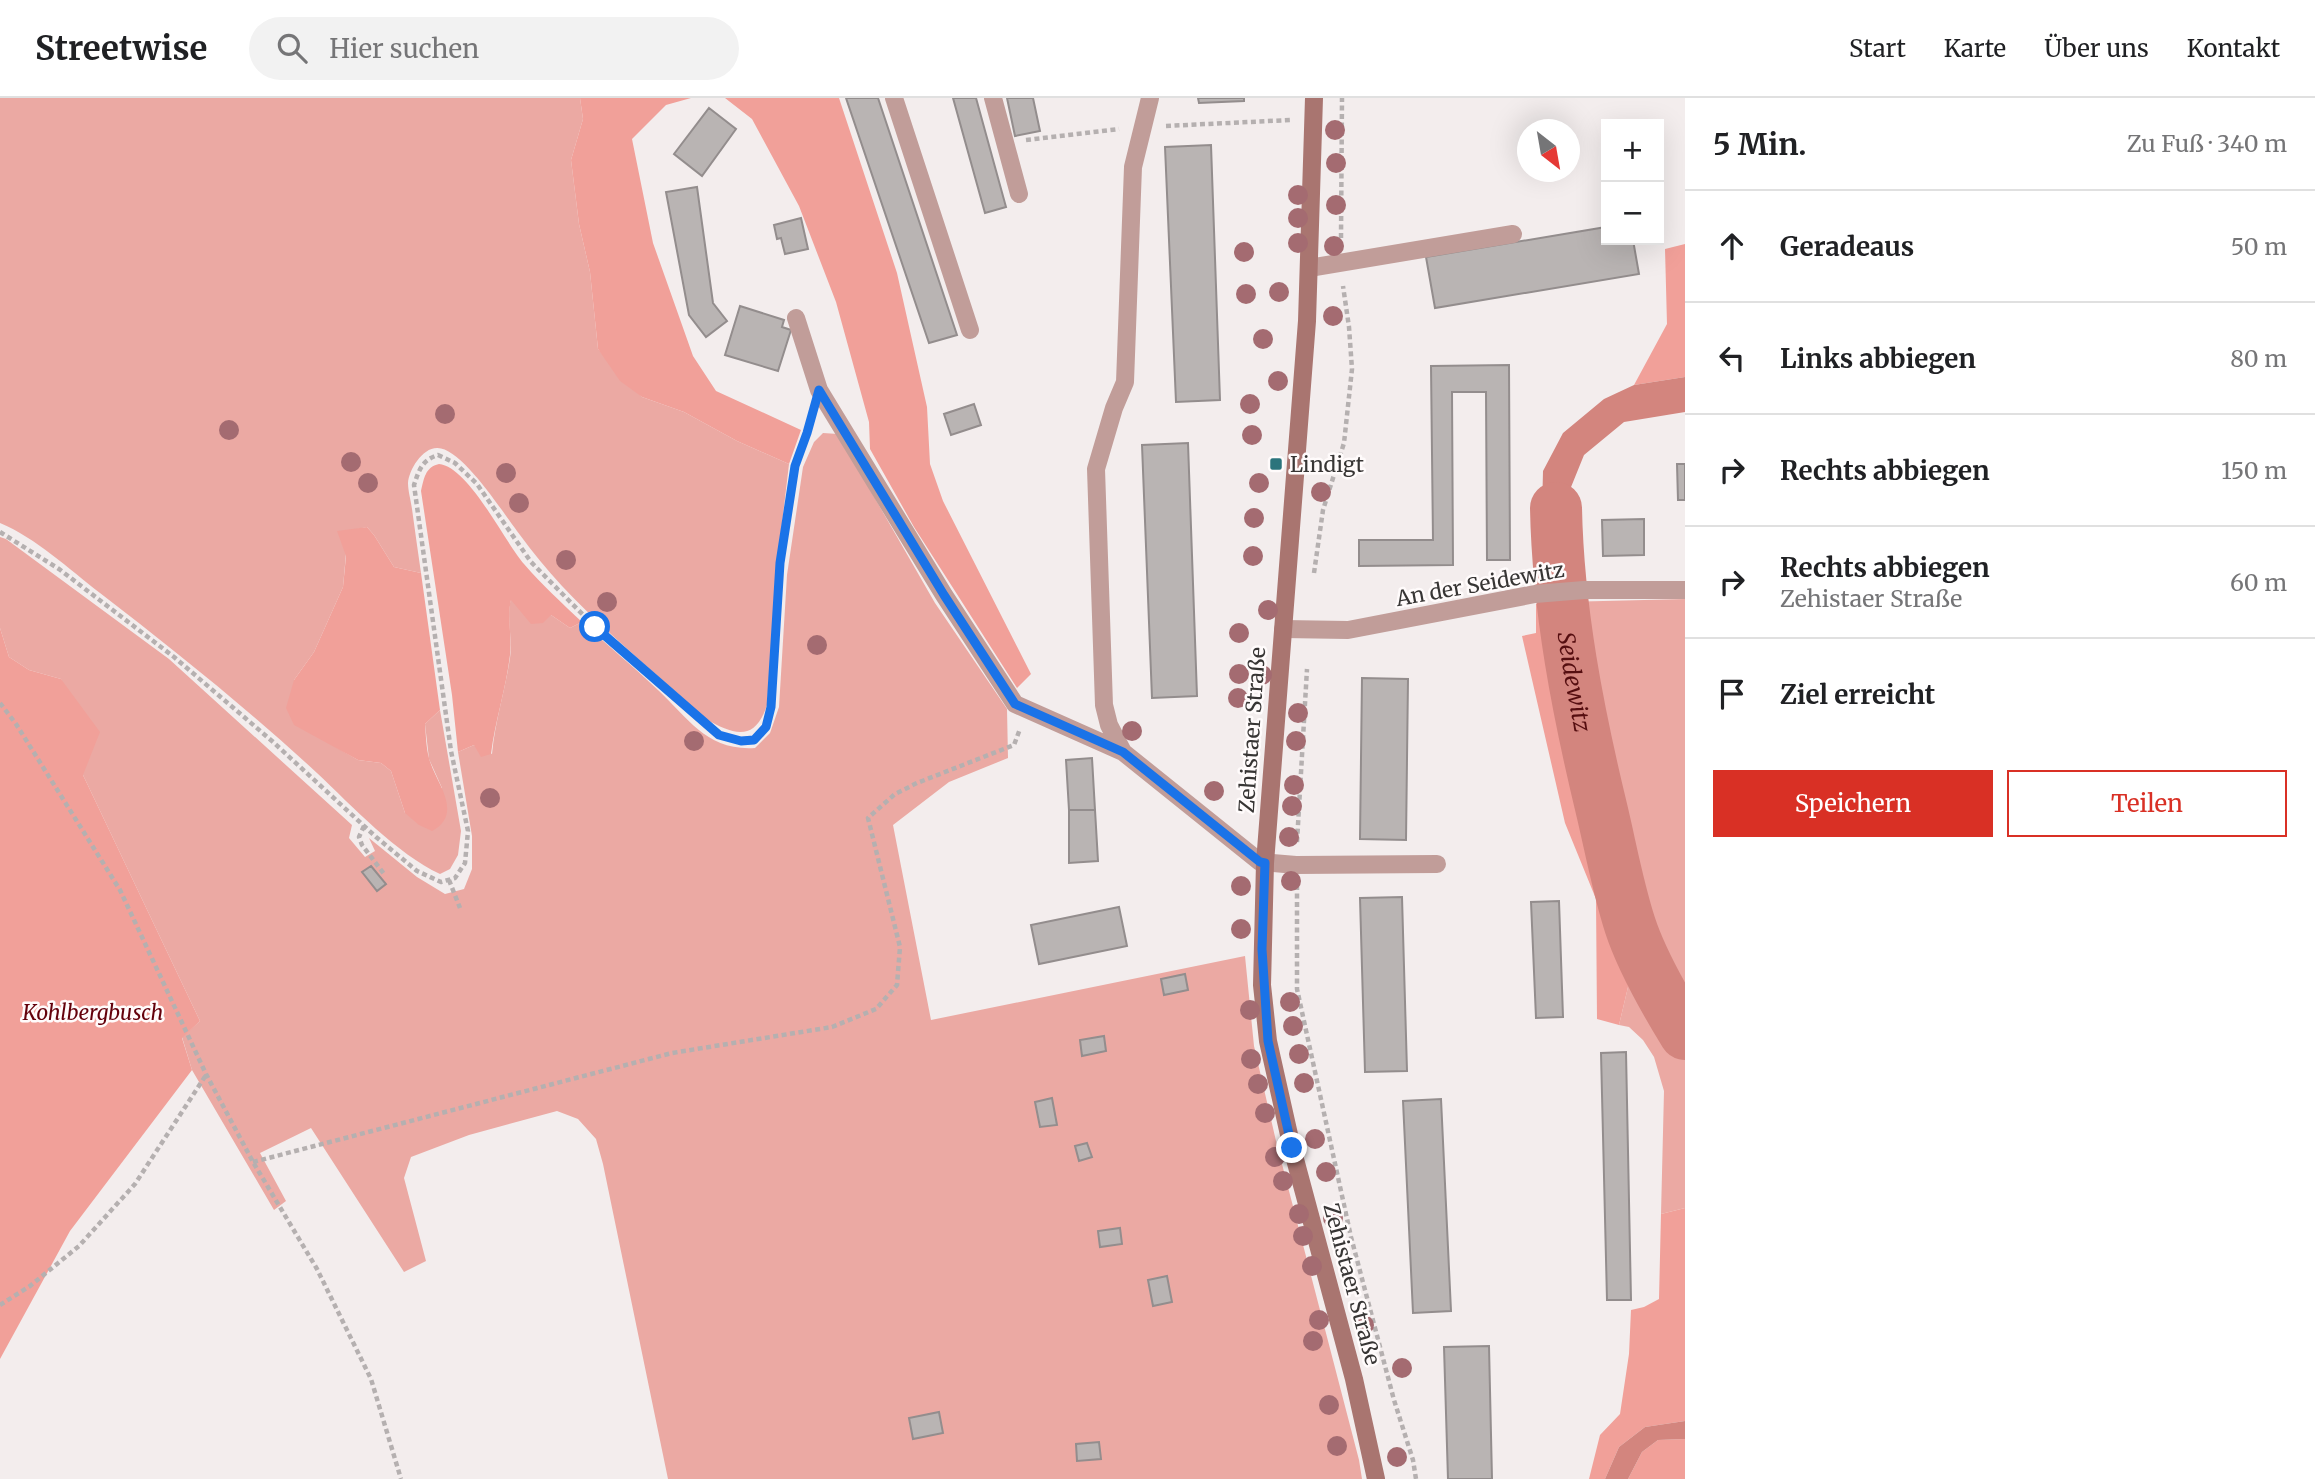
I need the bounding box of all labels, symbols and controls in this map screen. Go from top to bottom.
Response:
search box [249,17,739,80]
text: Streetwise [35,28,207,69]
icon: search [273,29,311,67]
text: Hier suchen [329,32,479,65]
text: Start [1849,33,1906,64]
text: Karte [1944,33,2006,64]
text: Über uns [2044,33,2149,64]
text: Kontakt [2187,33,2280,64]
north arrow [1517,119,1580,182]
map controls [1601,119,1664,245]
button: + [1601,119,1664,182]
text: 5 Min. [1713,125,1807,163]
text: Zu Fuß · 340 m [2127,129,2287,158]
button: − [1601,182,1664,245]
icon: ahead [1713,227,1751,265]
text: Geradeaus [1780,230,1914,263]
text: 50 m [2231,232,2287,261]
icon: left [1713,339,1751,377]
text: Links abbiegen [1780,342,1976,375]
text: 80 m [2230,344,2287,373]
place label: Lindigt [1290,451,1364,478]
icon: right [1713,451,1751,489]
text: Rechts abbiegen [1780,454,1990,487]
marker: Lindigt [1268,456,1284,472]
text: 150 m [2221,456,2287,485]
text: Rechts abbiegen [1780,551,1990,584]
street label: An der Seidewitz [1393,556,1566,612]
icon: right [1713,563,1751,601]
text: 60 m [2230,568,2287,597]
text: Zehistaer Straße [1780,584,1962,613]
route start [579,611,610,642]
water label: Seidewitz [1552,630,1598,735]
street label: Zehistaer Straße [1233,646,1271,814]
icon: arrive [1713,675,1751,713]
text: Ziel erreicht [1780,678,1935,711]
button: Speichern [1713,770,1993,837]
button: Teilen [2007,770,2287,837]
park label: Kohlbergbusch [22,999,163,1026]
route end [1276,1132,1307,1163]
street label: Zehistaer Straße [1317,1200,1387,1368]

